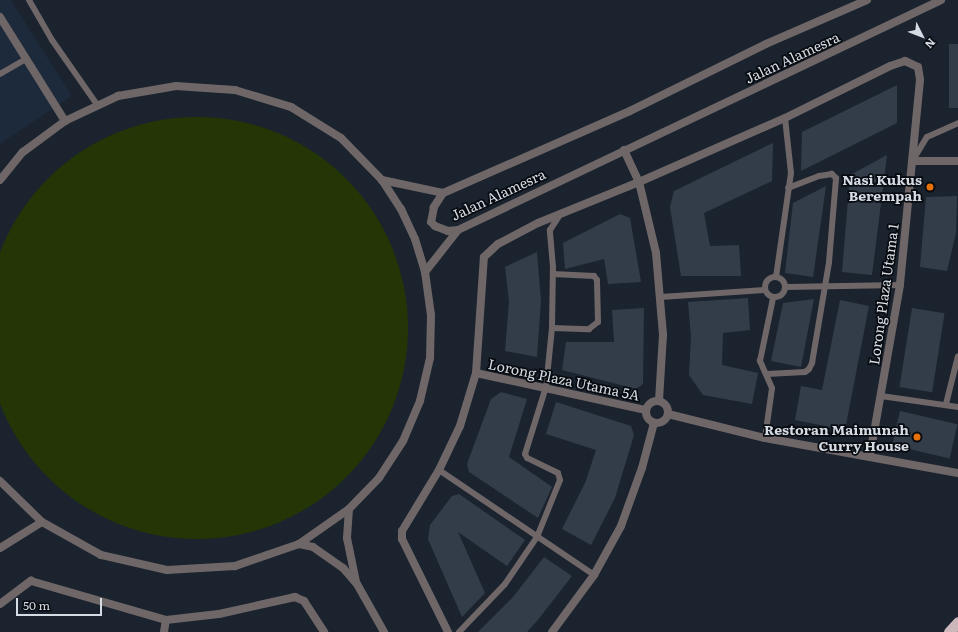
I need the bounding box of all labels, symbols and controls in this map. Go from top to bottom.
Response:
north arrow [902,16,942,56]
street label: Jalan Alamesra [742,28,842,86]
text: N [922,35,940,53]
street label: Jalan Alamesra [448,165,548,223]
place label: Nasi Kukus Berempah [842,171,922,204]
marker: Nasi Kukus Berempah [925,182,935,192]
street label: Lorong Plaza Utama 1 [865,222,901,366]
street label: Lorong Plaza Utama 5A [487,355,641,403]
place label: Restoran Maimunah Curry House [764,421,909,454]
marker: Restoran Maimunah Curry House [912,432,922,442]
scale bar [18,590,104,616]
text: 50 m [23,596,50,614]

